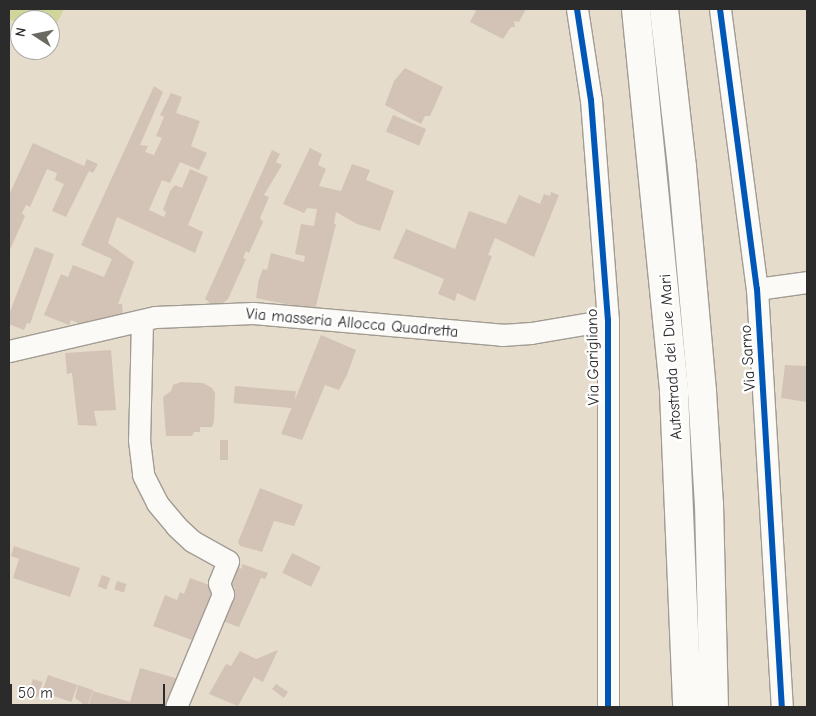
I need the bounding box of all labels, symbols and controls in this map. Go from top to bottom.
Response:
north arrow [10,10,60,60]
text: N [12,26,30,38]
street label: Autostrada dei Due Mari [656,273,686,441]
street label: Via masseria Allocca Quadretta [245,304,459,342]
street label: Via Garigliano [583,308,603,406]
street label: Via Sarno [736,324,760,392]
scale bar [12,674,168,706]
text: 50 m [18,684,53,702]

